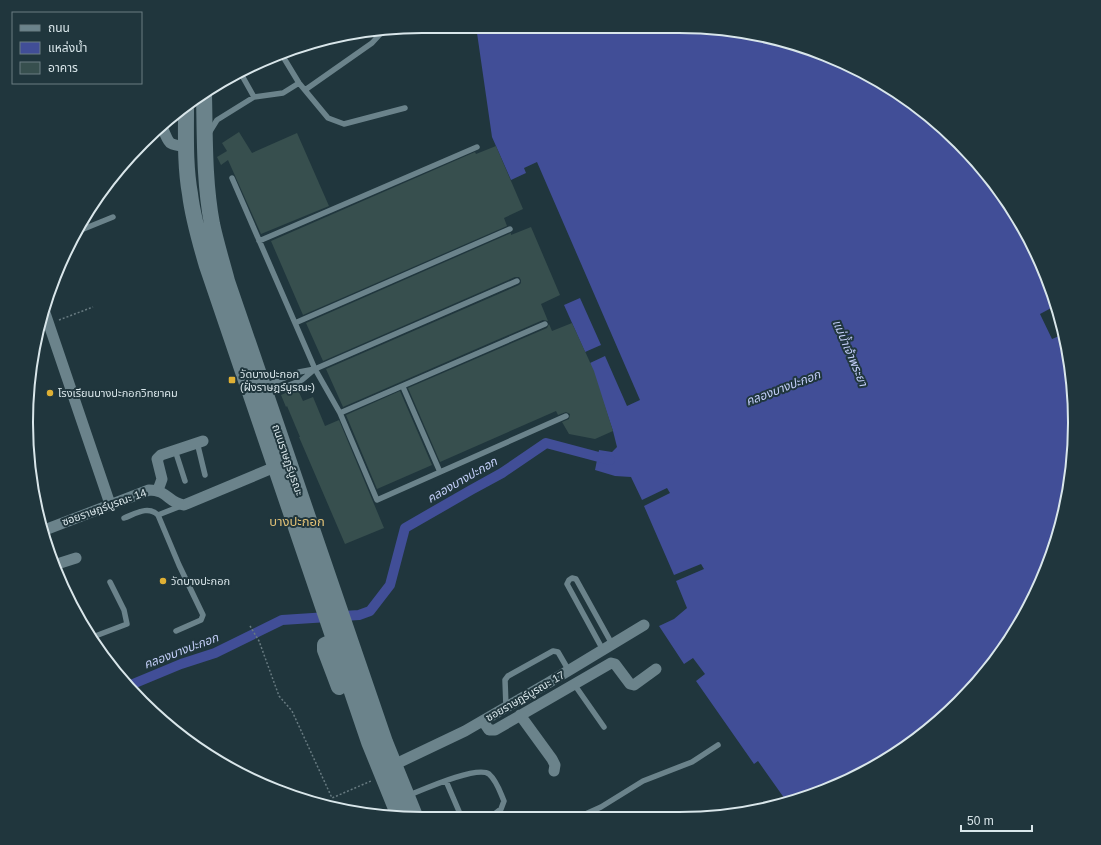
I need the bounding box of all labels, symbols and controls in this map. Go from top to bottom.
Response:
legend [12,12,142,84]
text: ถนน [48,21,70,35]
text: แหล่งน้ำ [48,39,87,55]
text: อาคาร [48,61,78,75]
water label: แม่น้ำเจ้าพระยา [830,317,873,389]
water label: คลองบางปะกอก [744,367,823,409]
place label: วัดบางปะกอก (ฝั่งราษฎร์บูรณะ) [240,368,315,394]
marker: วัดบางปะกอก (ฝั่งราษฎร์บูรณะ) [227,375,237,385]
place label: โรงเรียนบางปะกอกวิทยาคม [58,387,178,399]
marker: โรงเรียนบางปะกอกวิทยาคม [45,388,55,398]
street label: ถนนราษฎร์บูรณะ [269,423,306,498]
water label: คลองบางปะกอก [424,454,500,506]
street label: ซอยราษฎร์บูรณะ 14 [60,486,148,529]
district label: บางปะกอก [269,514,325,529]
place label: วัดบางปะกอก [171,575,230,587]
marker: วัดบางปะกอก [158,576,168,586]
water label: คลองบางปะกอก [142,630,221,672]
street label: ซอยราษฎร์บูรณะ 17 [484,669,567,724]
scale bar [961,807,1032,833]
text: 50 m [967,814,994,828]

